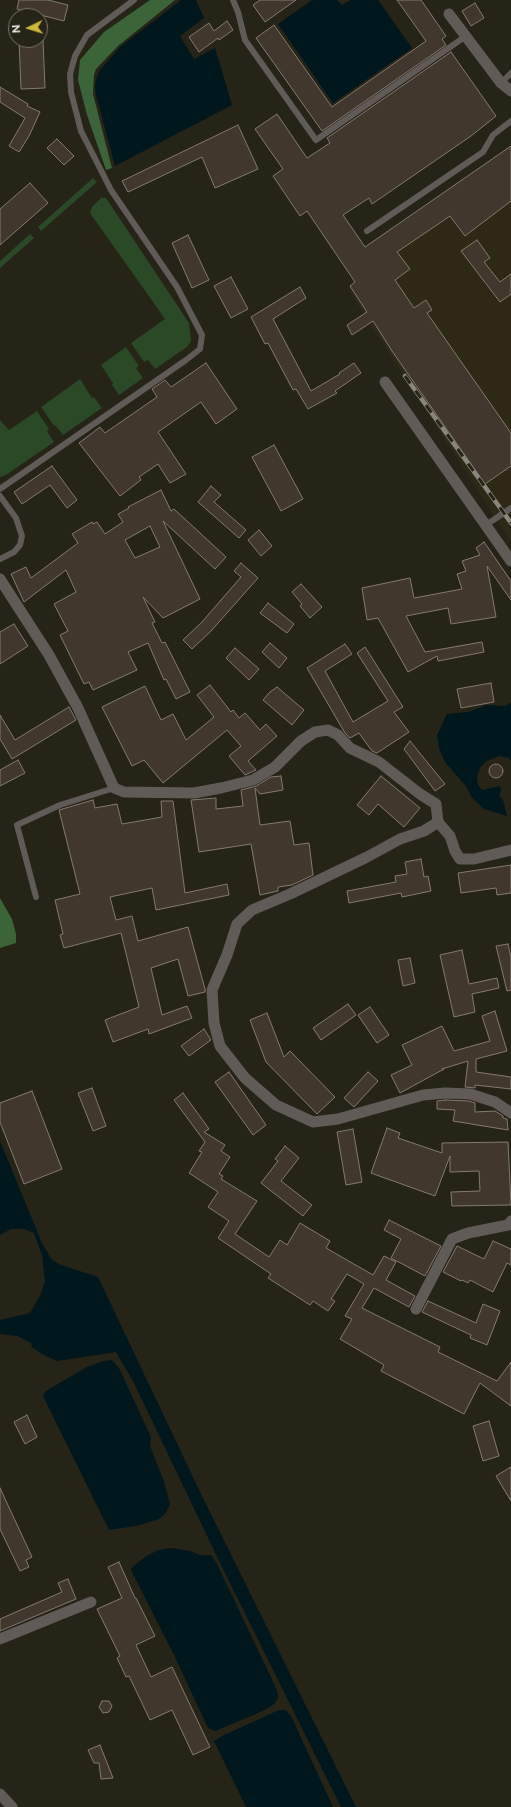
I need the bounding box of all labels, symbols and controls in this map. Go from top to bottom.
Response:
north arrow [8,8,48,48]
text: N [10,24,23,33]

